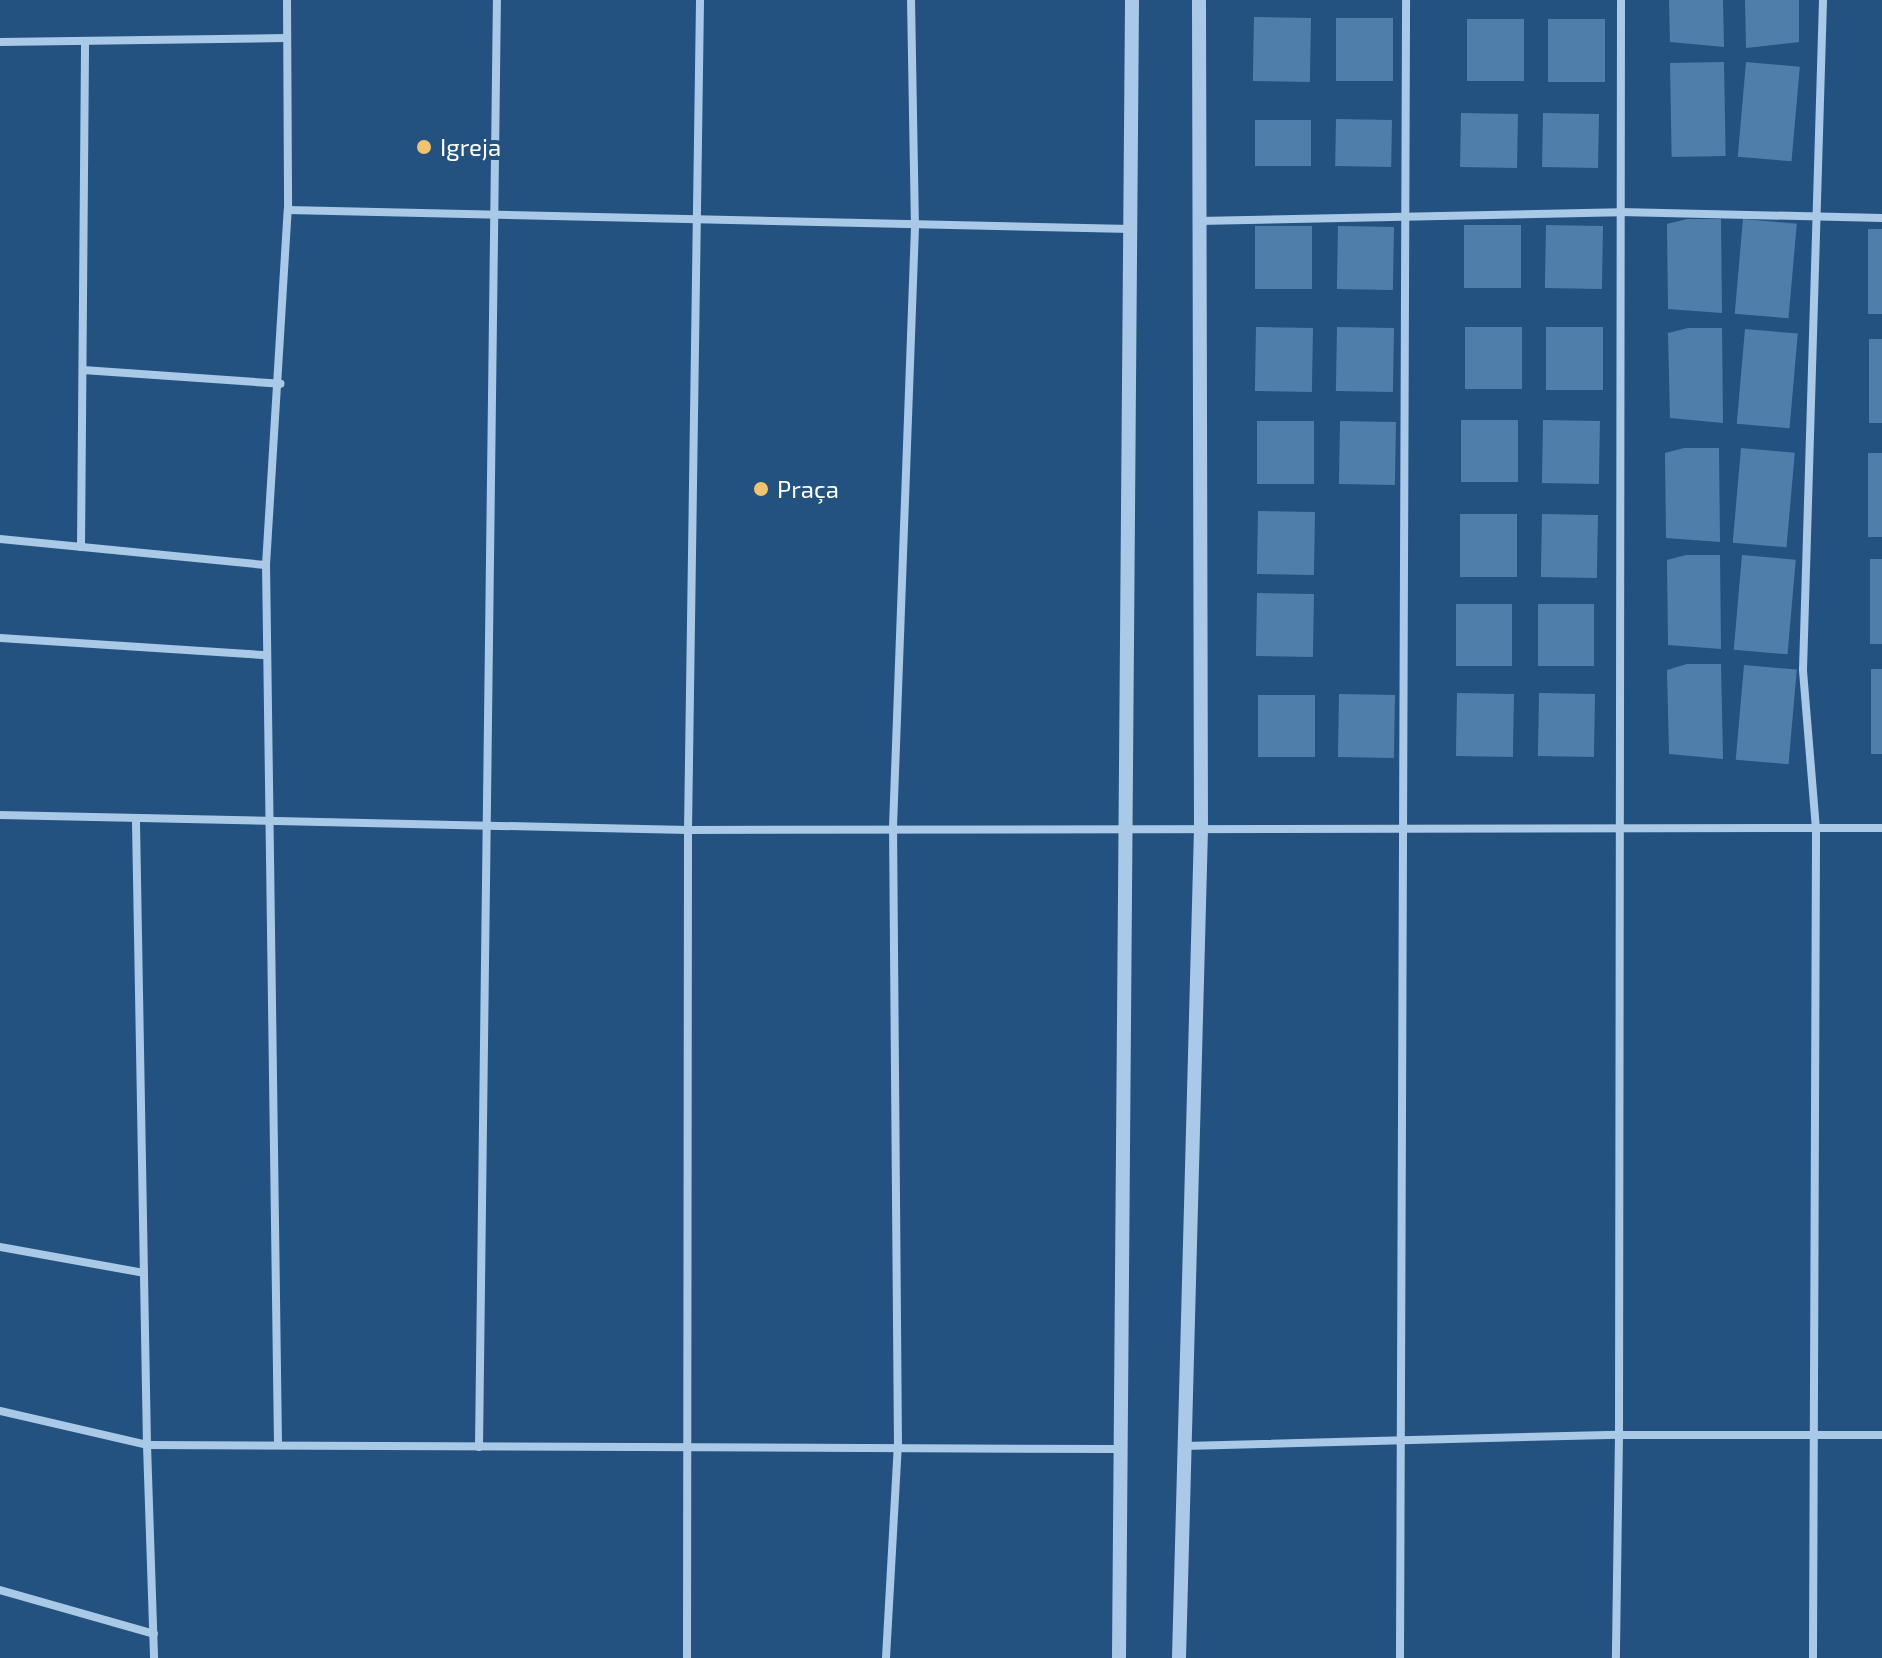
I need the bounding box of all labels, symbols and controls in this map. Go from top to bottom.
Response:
place label: Igreja [440,133,501,161]
marker: Igreja [415,138,433,156]
place label: Praça [777,475,839,503]
marker: Praça [752,480,770,498]

